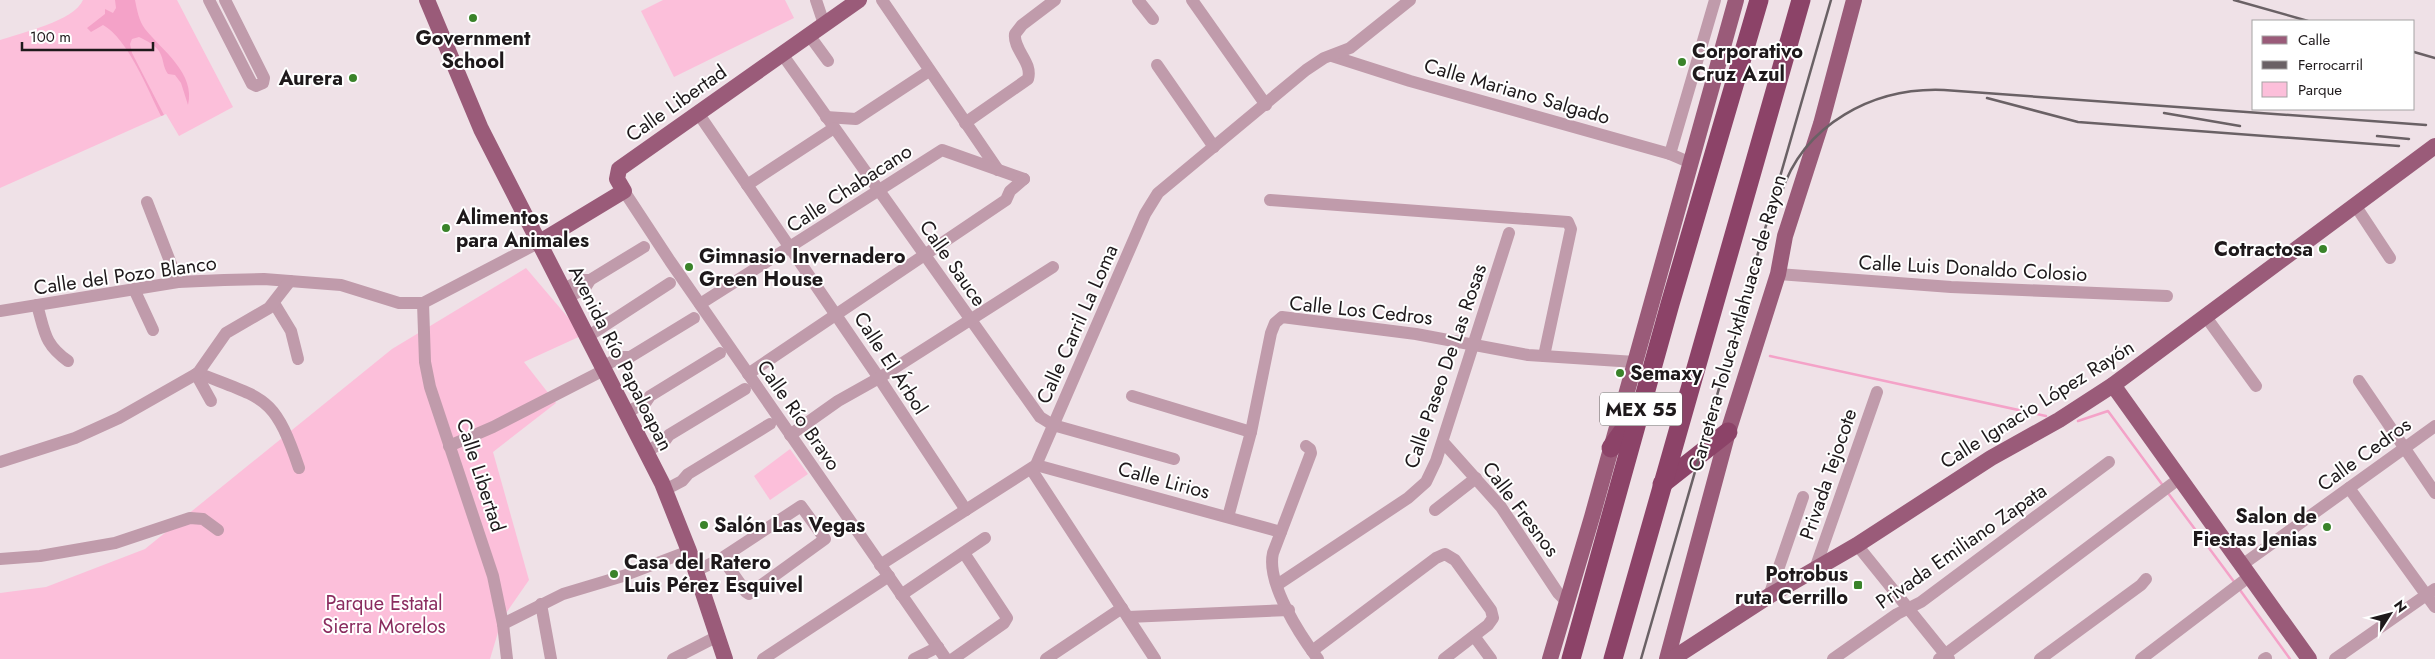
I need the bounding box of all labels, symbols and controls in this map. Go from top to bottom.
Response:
marker: Government School [467,12,479,24]
scale bar [22,20,154,52]
legend [2252,20,2415,110]
place label: Government School [416,24,531,76]
text: 100 m [30,26,71,48]
text: Calle [2298,29,2330,51]
place label: Corporativo Cruz Azul [1692,37,1803,89]
street label: Calle Mariano Salgado [1420,51,1613,132]
text: Ferrocarril [2298,54,2363,76]
marker: Corporativo Cruz Azul [1676,56,1688,68]
street label: Calle Libertad [620,58,733,149]
place label: Aurera [278,64,343,93]
marker: Aurera [347,72,359,84]
text: Parque [2298,79,2342,101]
street label: Calle Chabacano [781,137,918,240]
street label: Carretera Toluca-Ixtlahuaca de Rayon [1681,171,1794,475]
place label: Alimentos para Animales [455,203,589,255]
street label: Calle Sauce [912,214,993,312]
marker: Alimentos para Animales [440,222,452,234]
place label: Cotractosa [2214,235,2313,264]
street label: Calle Carril La Loma [1029,240,1126,408]
place label: Gimnasio Invernadero Green House [699,242,906,294]
marker: Cotractosa [2317,243,2329,255]
street label: Calle del Pozo Blanco [32,248,218,303]
street label: Calle Luis Donaldo Colosio [1858,248,2088,289]
street label: Avenida Río Papaloapan [561,260,680,456]
street label: Calle Paseo De Las Rosas [1397,260,1494,472]
marker: Gimnasio Invernadero Green House [683,261,695,273]
street label: Calle Los Cedros [1288,289,1434,332]
street label: Calle El Árbol [846,306,935,420]
street label: Calle Ignacio López Rayón [1935,333,2140,476]
street label: Calle Río Bravo [750,354,848,477]
place label: Semaxy [1630,359,1703,388]
marker: Semaxy [1614,367,1626,379]
road number: MEX 55 [1600,392,1682,426]
street label: Privada Tejocote [1792,405,1865,544]
street label: Calle Cedros [2311,410,2417,498]
street label: Calle Libertad [449,415,512,535]
street label: Calle Lirios [1115,454,1213,507]
street label: Calle Fresnos [1475,456,1566,563]
street label: Privada Emiliano Zapata [1870,476,2053,616]
place label: Salon de Fiestas Jenias [2193,502,2317,554]
place label: Salón Las Vegas [714,511,865,540]
marker: Salón Las Vegas [698,519,710,531]
marker: Salon de Fiestas Jenias [2321,521,2333,533]
place label: Casa del Ratero Luis Pérez Esquivel [624,548,803,600]
place label: Potrobus ruta Cerrillo [1735,560,1848,612]
marker: Casa del Ratero Luis Pérez Esquivel [608,568,620,580]
marker: Potrobus ruta Cerrillo [1852,579,1864,591]
park label: Parque Estatal Sierra Morelos [322,589,446,641]
north arrow [2365,589,2415,639]
text: N [2389,596,2412,617]

